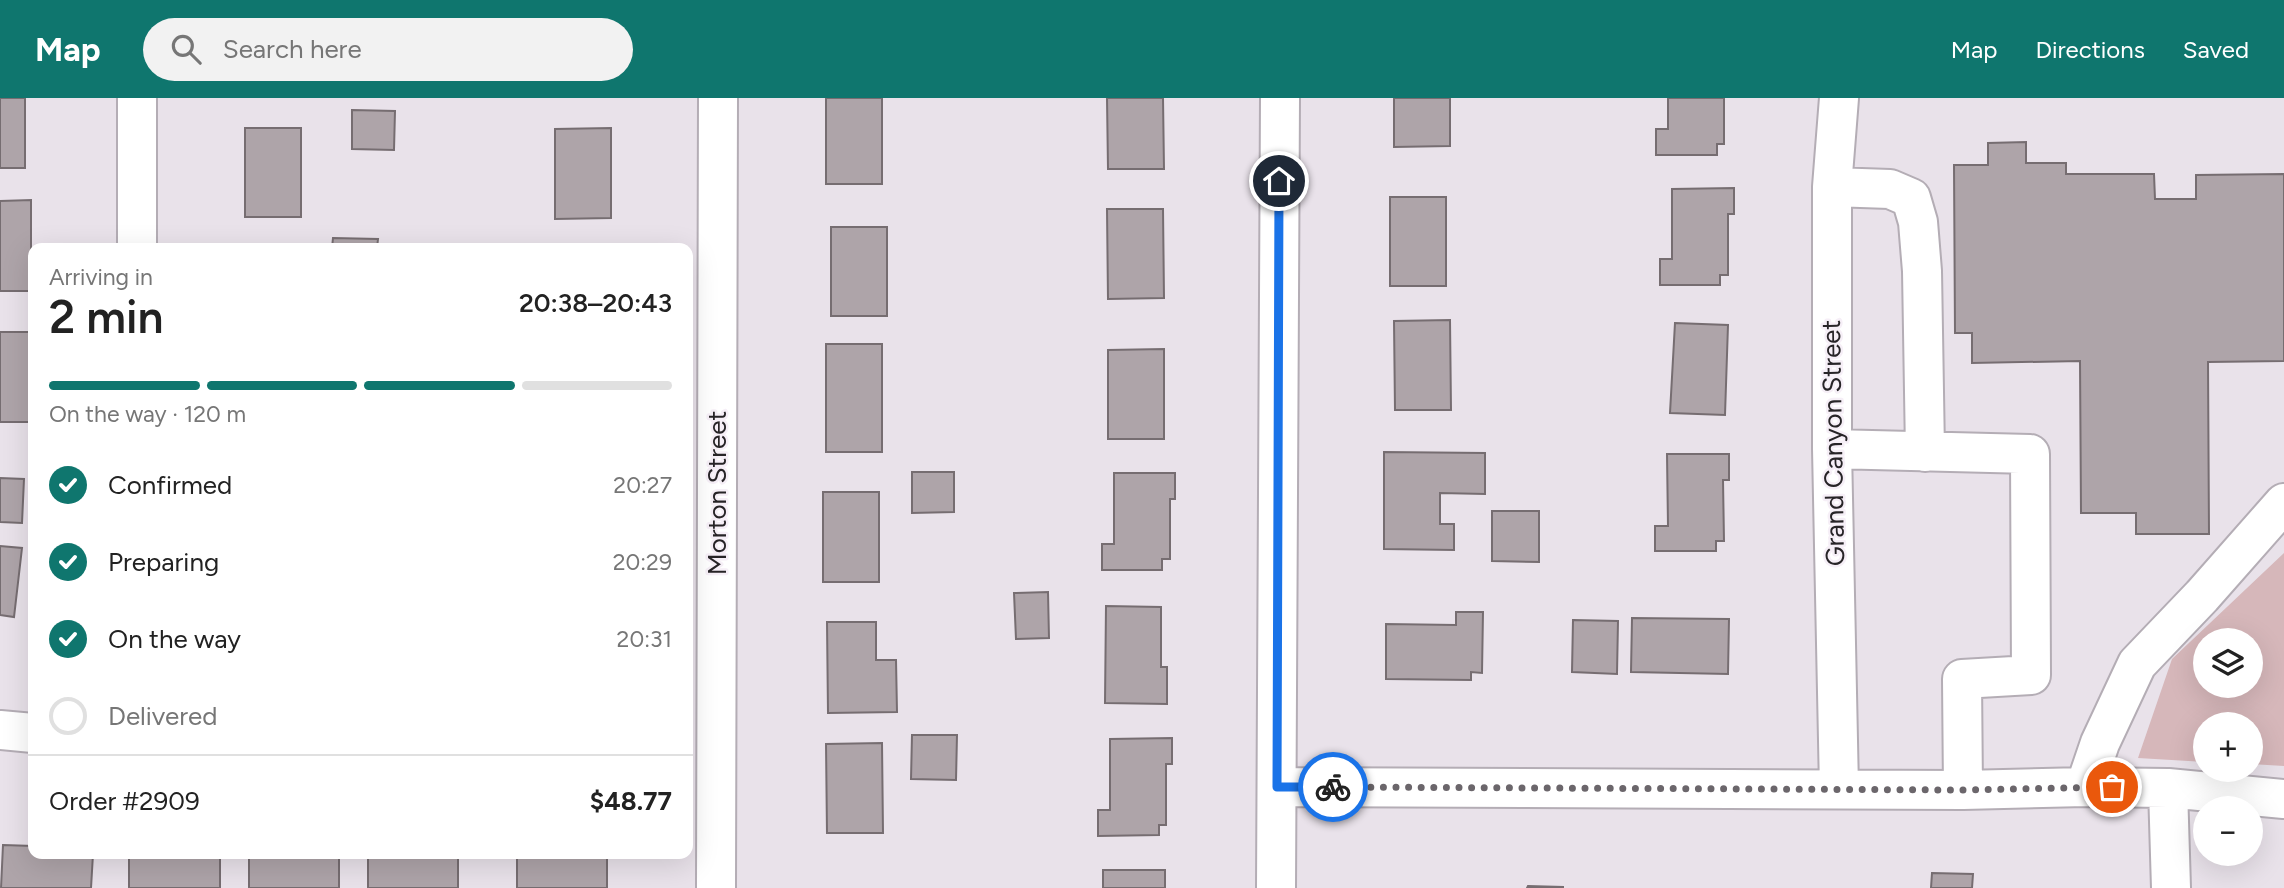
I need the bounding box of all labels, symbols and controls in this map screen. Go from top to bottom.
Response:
search box [143,18,633,81]
text: Map [35,30,101,69]
icon: search [167,30,205,68]
text: Search here [223,33,362,65]
text: Map [1951,35,1997,64]
text: Directions [2035,35,2145,64]
text: Saved [2183,35,2249,64]
pin [1249,151,1309,211]
icon: home [1260,162,1298,200]
text: Arriving in [49,263,153,291]
text: 20:38–20:43 [519,287,672,319]
text: 2 min [49,289,164,345]
street label: Grand Canyon Street [1815,319,1851,567]
text: On the way · 120 m [49,400,246,428]
street label: Morton Street [701,411,733,575]
icon: check [49,466,87,504]
text: Confirmed [108,469,232,501]
text: 20:27 [613,471,672,499]
icon: check [49,543,87,581]
text: Preparing [108,546,219,578]
text: 20:29 [613,548,672,576]
icon: check [49,620,87,658]
text: On the way [108,623,241,655]
text: 20:31 [617,625,672,653]
map controls [2193,628,2263,866]
button: layers [2193,628,2263,698]
text: Delivered [108,700,217,732]
button: + [2193,712,2263,782]
courier [1298,752,1368,822]
pin [2082,757,2142,817]
icon: bike [1314,768,1352,806]
icon: bag [2093,768,2131,806]
text: Order #2909 [49,785,200,817]
text: $48.77 [590,785,672,817]
button: − [2193,796,2263,866]

